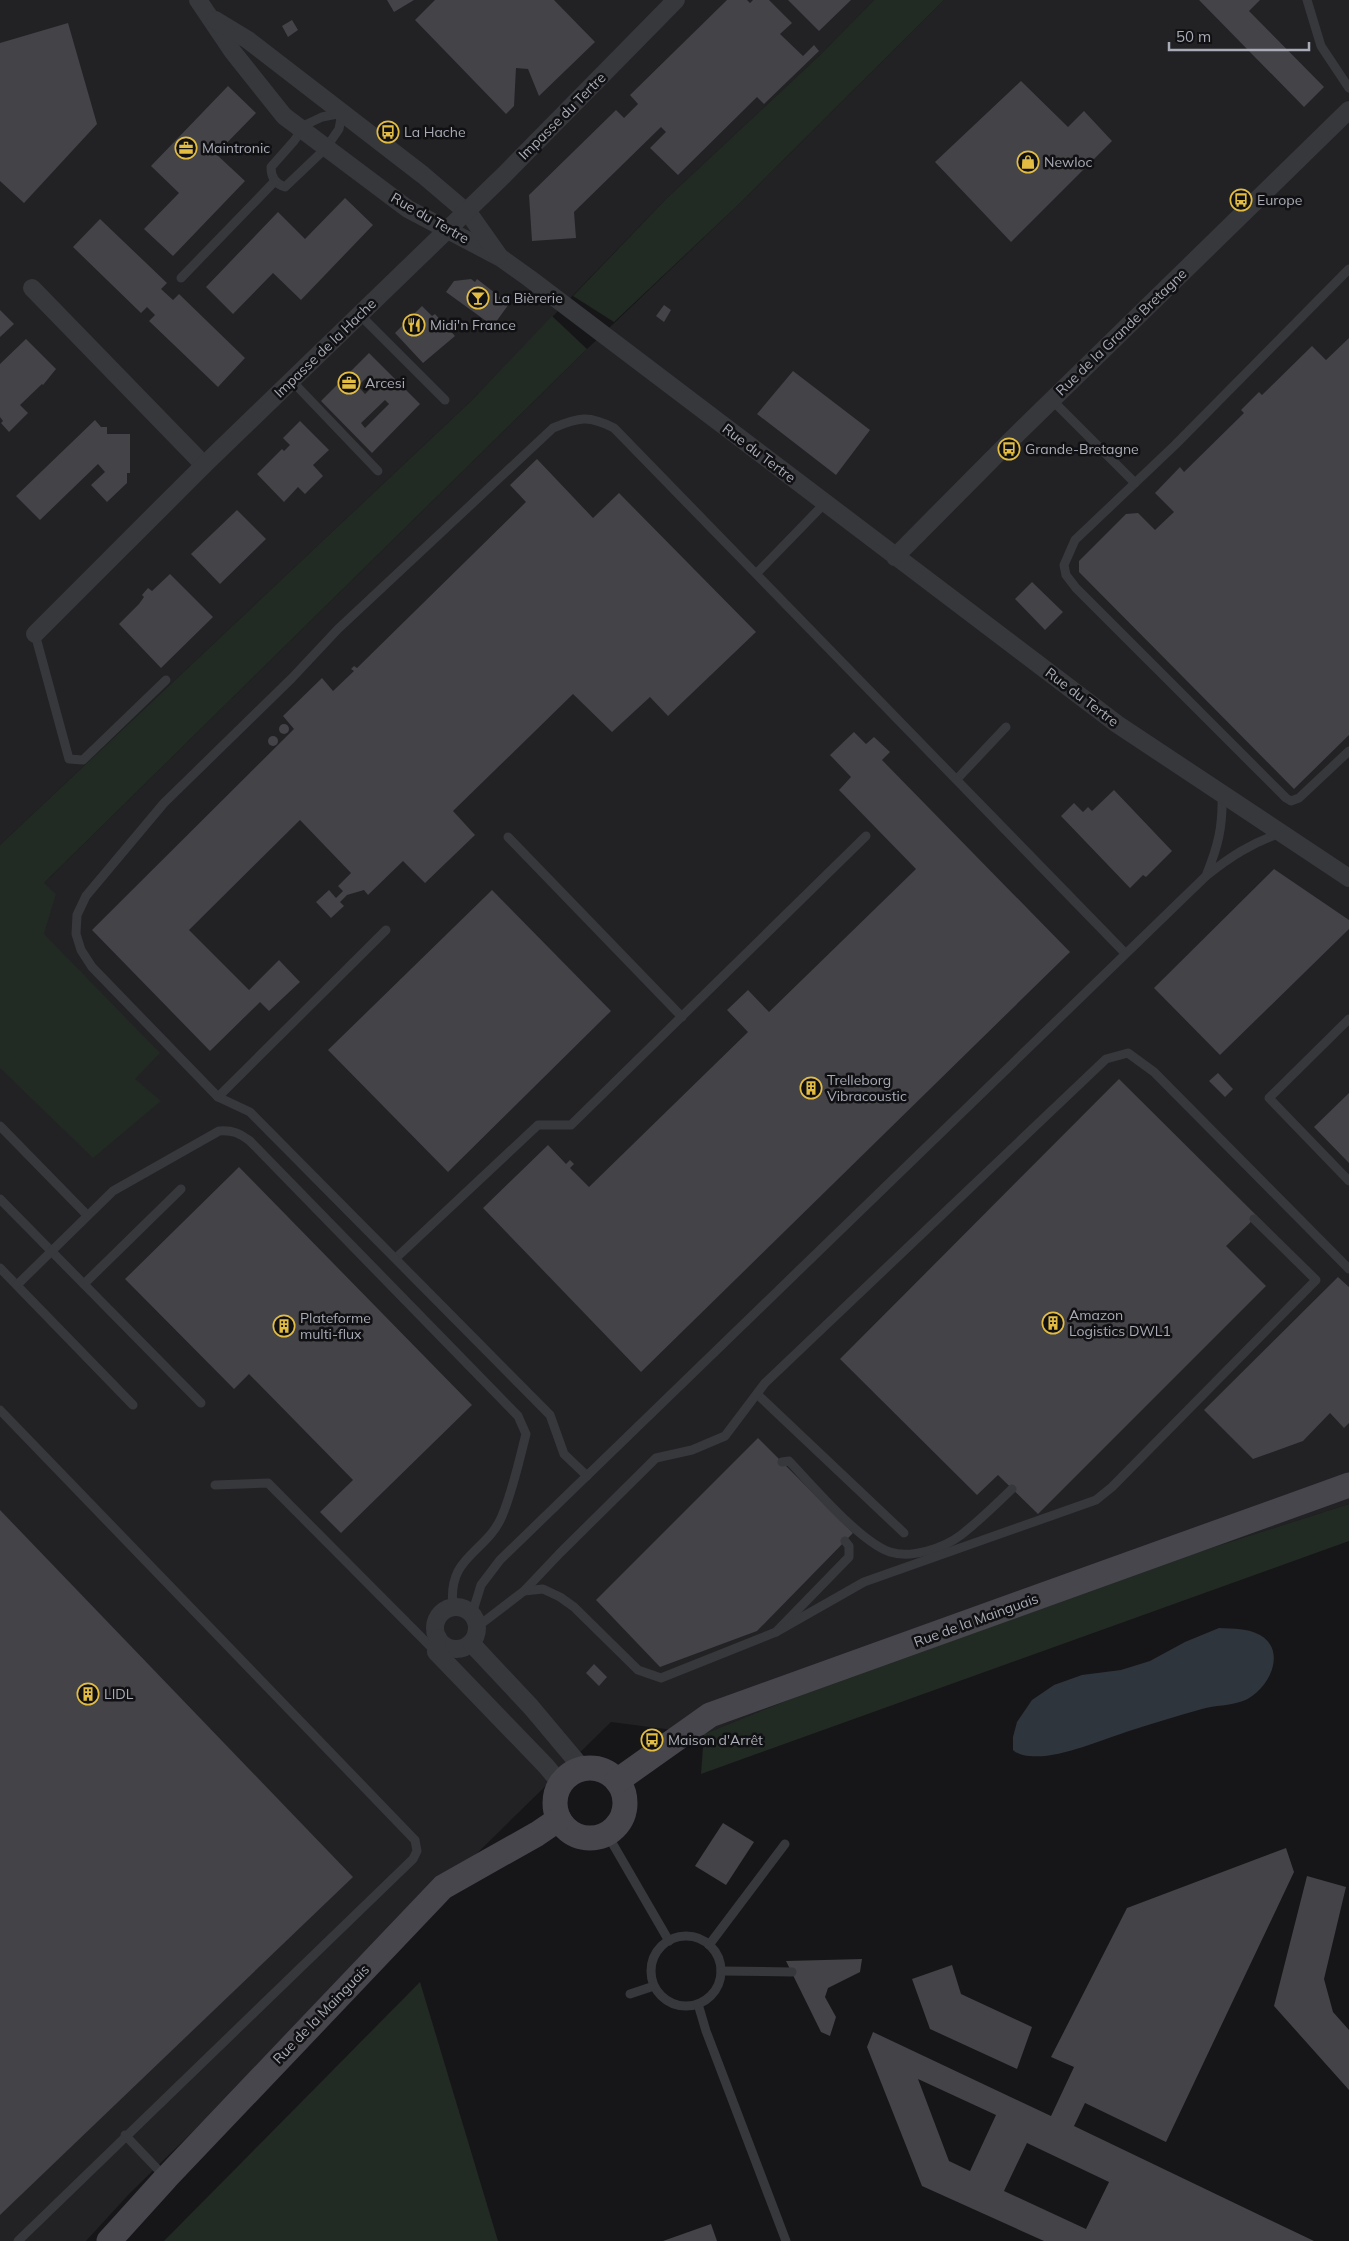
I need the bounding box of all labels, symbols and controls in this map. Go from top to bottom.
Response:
scale bar [1169,20,1309,52]
text: 50 m [1176,27,1211,46]
street label: Impasse du Tertre [515,69,609,163]
bus stop icon: La Hache [376,120,400,144]
place label: La Hache [404,123,466,141]
office icon: Maintronic [174,136,198,160]
place label: Maintronic [202,139,270,157]
shop icon: Newloc [1016,150,1040,174]
place label: Newloc [1044,153,1092,171]
street label: Rue du Tertre [388,188,472,248]
bus stop icon: Europe [1229,188,1253,212]
place label: Europe [1257,191,1302,209]
street label: Rue de la Grande Bretagne [1052,265,1190,399]
bar icon: La Bièrerie [466,286,490,310]
place label: La Bièrerie [494,289,563,307]
street label: Impasse de la Hache [270,295,380,401]
restaurant icon: Midi'n France [402,313,426,337]
place label: Midi'n France [430,316,516,334]
office icon: Arcesi [337,371,361,395]
place label: Arcesi [365,374,405,392]
street label: Rue du Tertre [719,420,799,486]
bus stop icon: Grande-Bretagne [997,437,1021,461]
place label: Grande-Bretagne [1025,440,1139,458]
street label: Rue du Tertre [1042,664,1122,730]
place label: Trelleborg Vibracoustic [827,1071,907,1105]
building icon: Trelleborg Vibracoustic [799,1076,823,1100]
place label: Amazon Logistics DWL1 [1069,1306,1171,1340]
place label: Plateforme multi-flux [300,1309,371,1343]
building icon: Amazon Logistics DWL1 [1041,1311,1065,1335]
building icon: Plateforme multi-flux [272,1314,296,1338]
street label: Rue de la Mainguais [911,1589,1041,1651]
building icon: LIDL [76,1682,100,1706]
place label: LIDL [104,1685,134,1703]
bus stop icon: Maison d'Arrêt [640,1728,664,1752]
place label: Maison d'Arrêt [668,1731,763,1749]
street label: Rue de la Mainguais [269,1961,373,2067]

